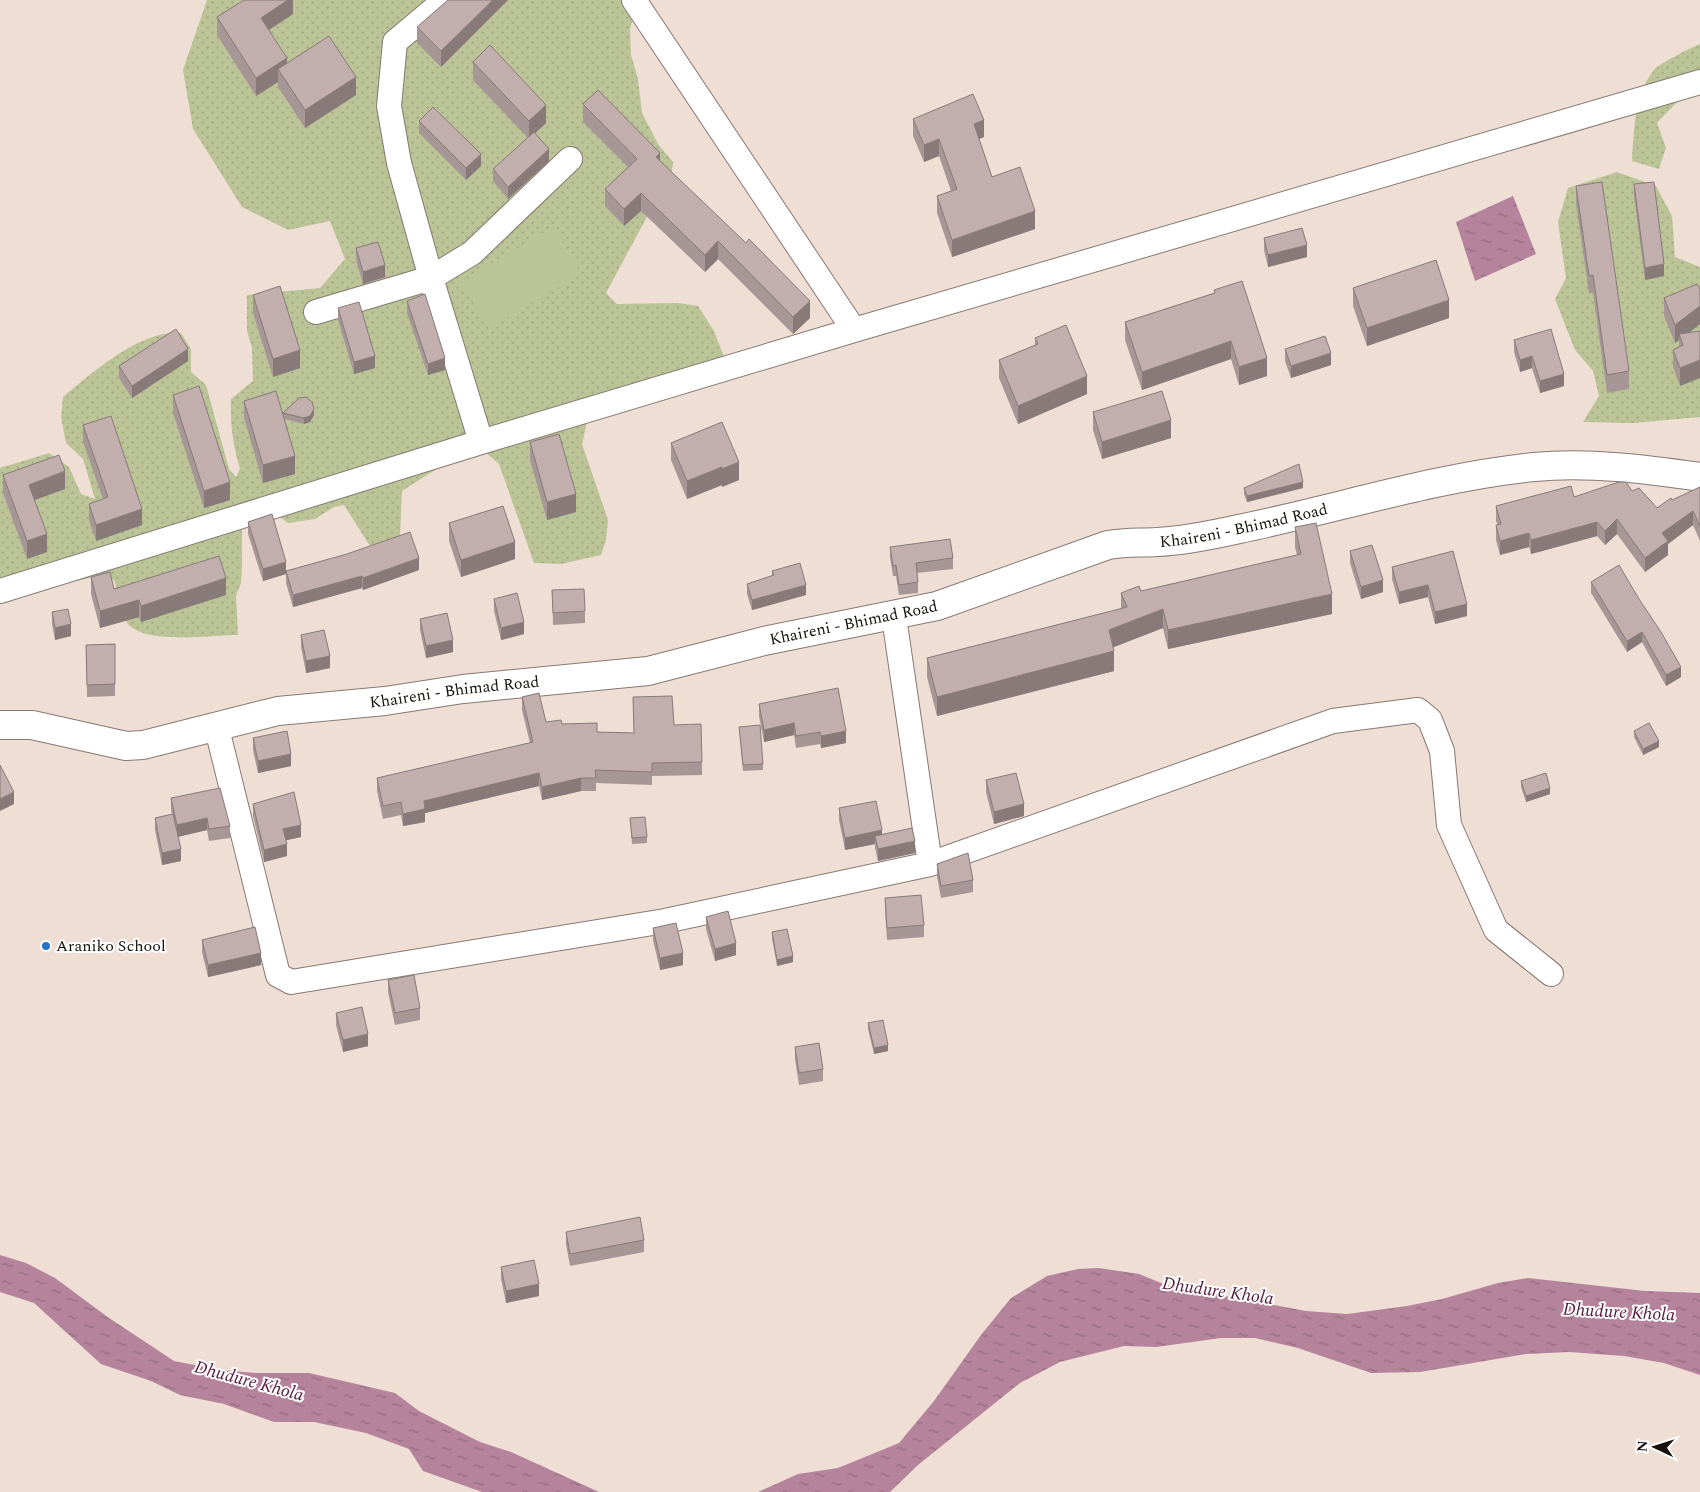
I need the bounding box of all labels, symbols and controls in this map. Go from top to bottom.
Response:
street label: Khaireni - Bhimad Road [1159,497,1330,554]
street label: Khaireni - Bhimad Road [767,594,940,652]
street label: Khaireni - Bhimad Road [368,670,540,714]
place label: Araniko School [56,934,166,958]
marker: Araniko School [40,940,52,952]
water label: Dhudure Khola [1160,1270,1276,1312]
water label: Dhudure Khola [1562,1296,1676,1328]
water label: Dhudure Khola [191,1353,307,1409]
north arrow [1630,1422,1680,1472]
text: N [1632,1440,1653,1453]

